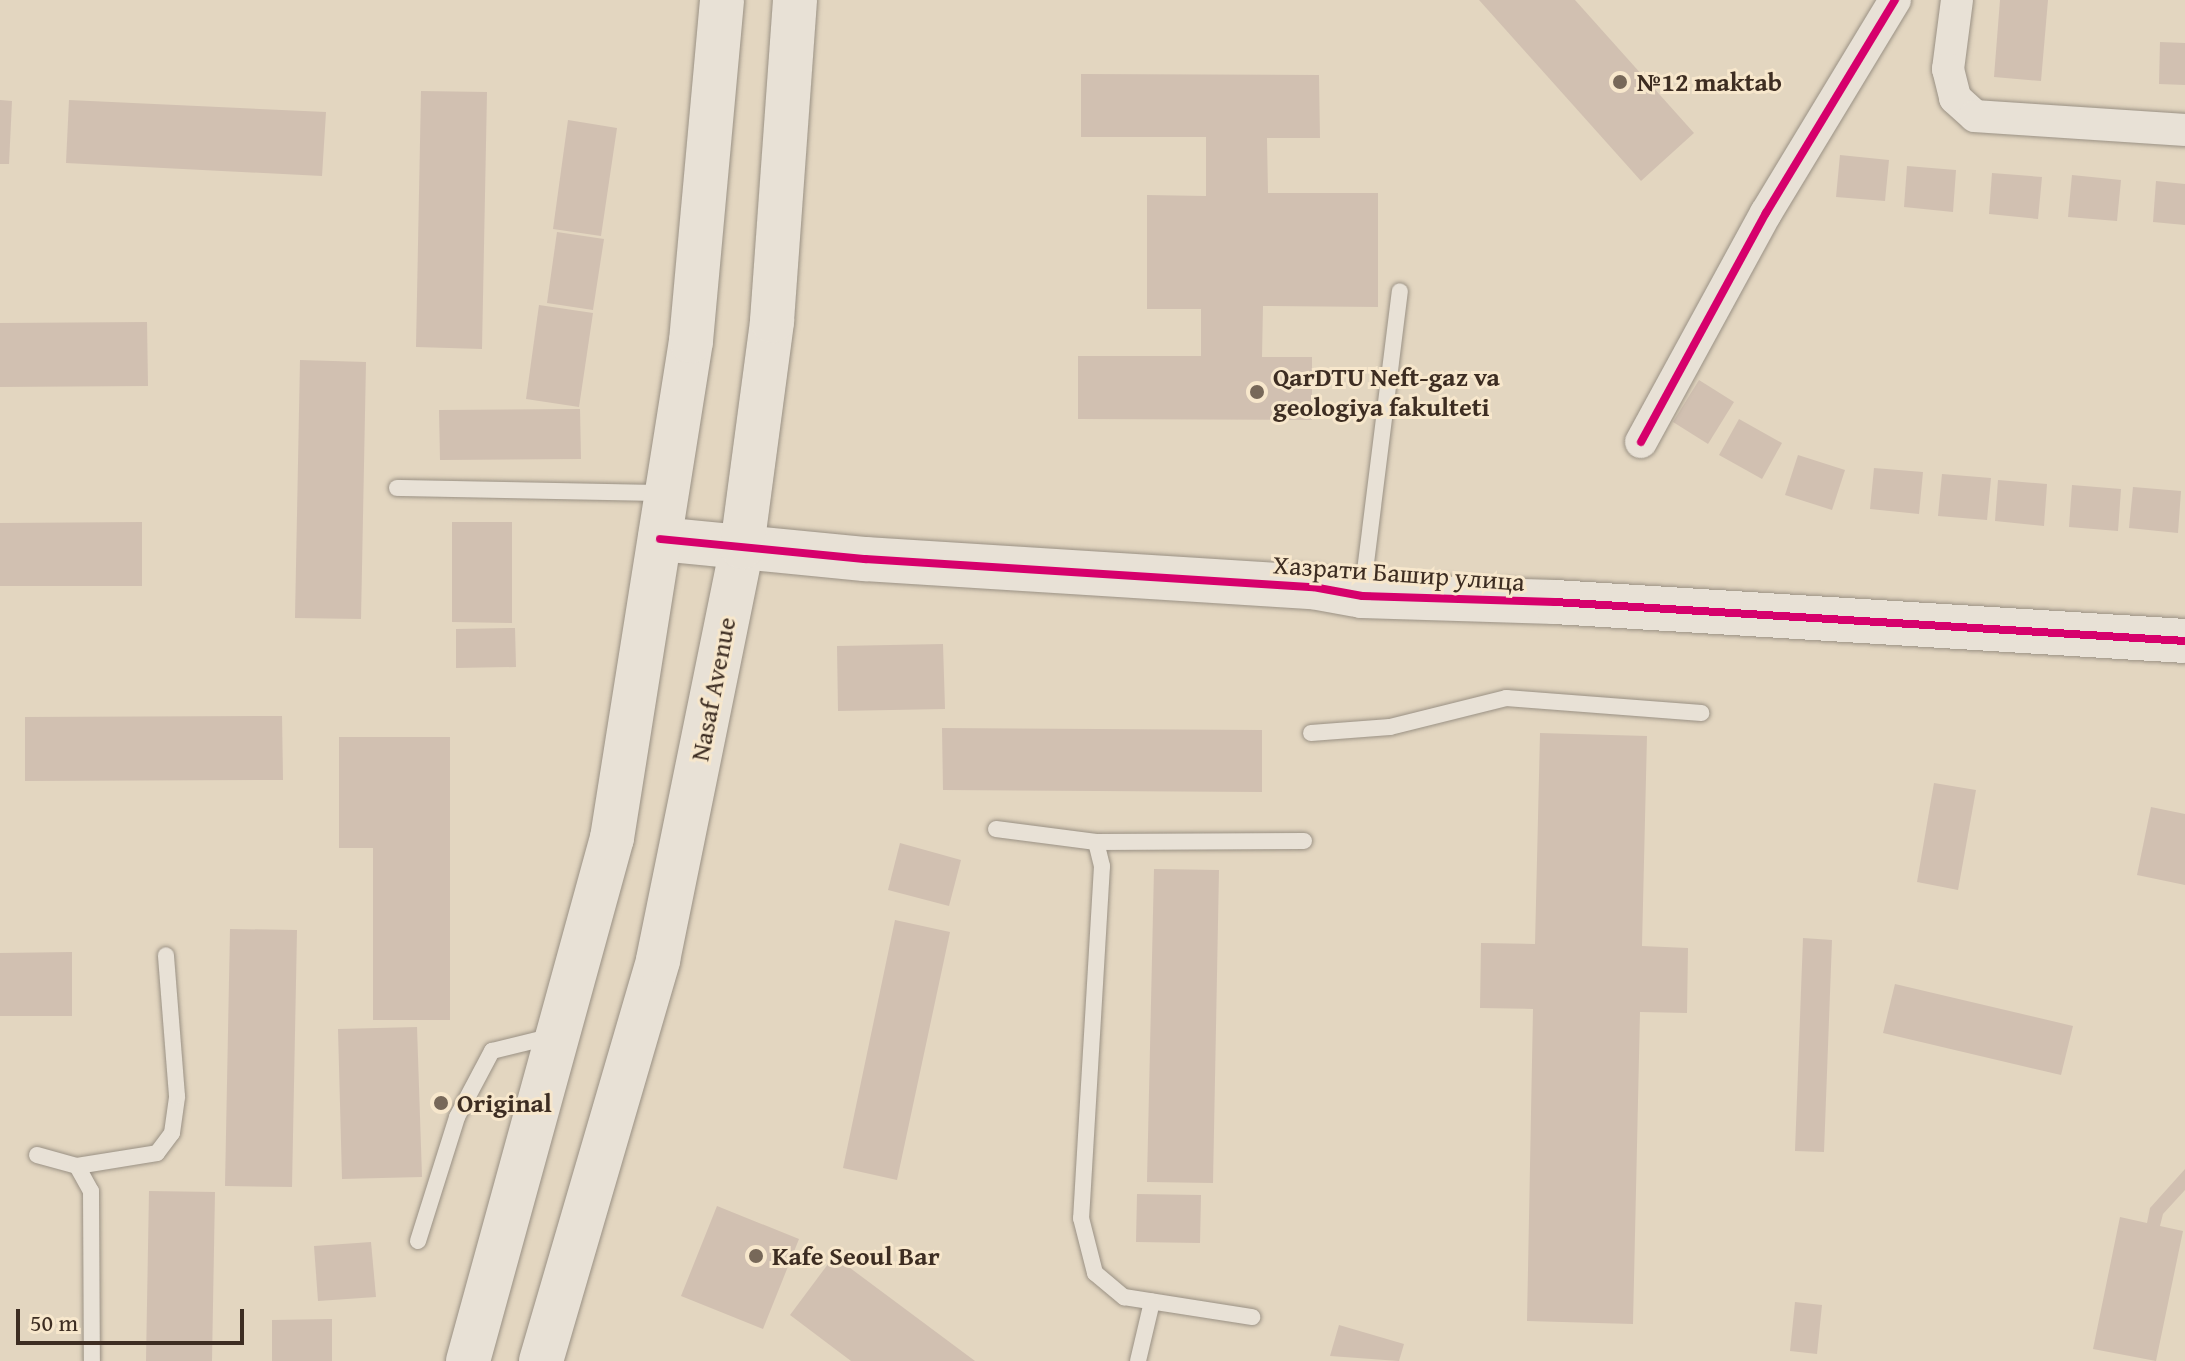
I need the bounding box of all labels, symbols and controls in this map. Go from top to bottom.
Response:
place label: №12 maktab [1636,66,1782,98]
marker: №12 maktab [1611,73,1629,91]
place label: QarDTU Neft-gaz va geologiya fakulteti [1273,361,1500,422]
marker: QarDTU Neft-gaz va geologiya fakulteti [1248,383,1266,401]
street label: Хазрати Башир улица [1272,549,1526,597]
street label: Nasaf Avenue [684,614,742,764]
place label: Original [457,1087,552,1119]
marker: Original [432,1094,450,1112]
place label: Kafe Seoul Bar [772,1240,940,1272]
marker: Kafe Seoul Bar [747,1247,765,1265]
scale bar [20,1293,248,1343]
text: 50 m [30,1305,78,1340]

